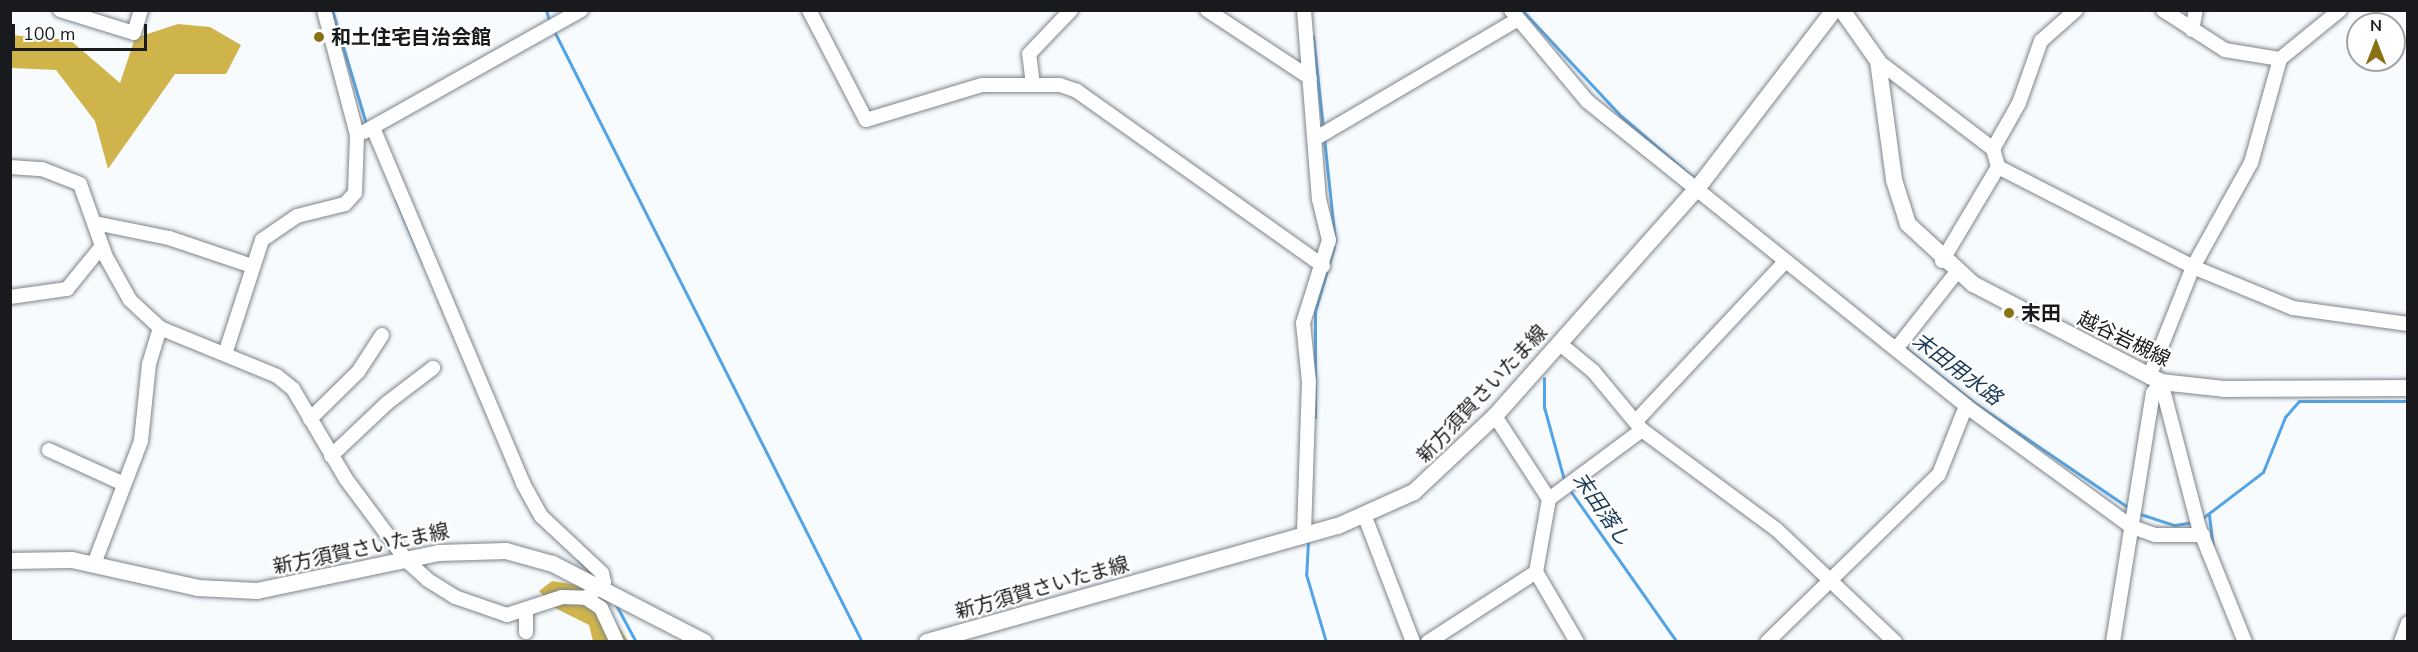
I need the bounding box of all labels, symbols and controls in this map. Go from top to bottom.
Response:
scale bar [15,12,150,50]
north arrow [2346,12,2406,72]
text: N [2370,15,2382,37]
text: 100 m [23,22,75,46]
place label: 和土住宅自治会館 [331,25,491,49]
marker: 和土住宅自治会館 [312,30,326,44]
place label: 末田 [2021,301,2061,325]
marker: 末田 [2002,306,2016,320]
street label: 越谷岩槻線 [2074,306,2174,372]
street label: 新方須賀さいたま線 [1412,320,1552,468]
water label: 末田用水路 [1907,327,2007,411]
water label: 末田落し [1568,467,1636,551]
street label: 新方須賀さいたま線 [270,519,452,579]
street label: 新方須賀さいたま線 [952,552,1132,624]

